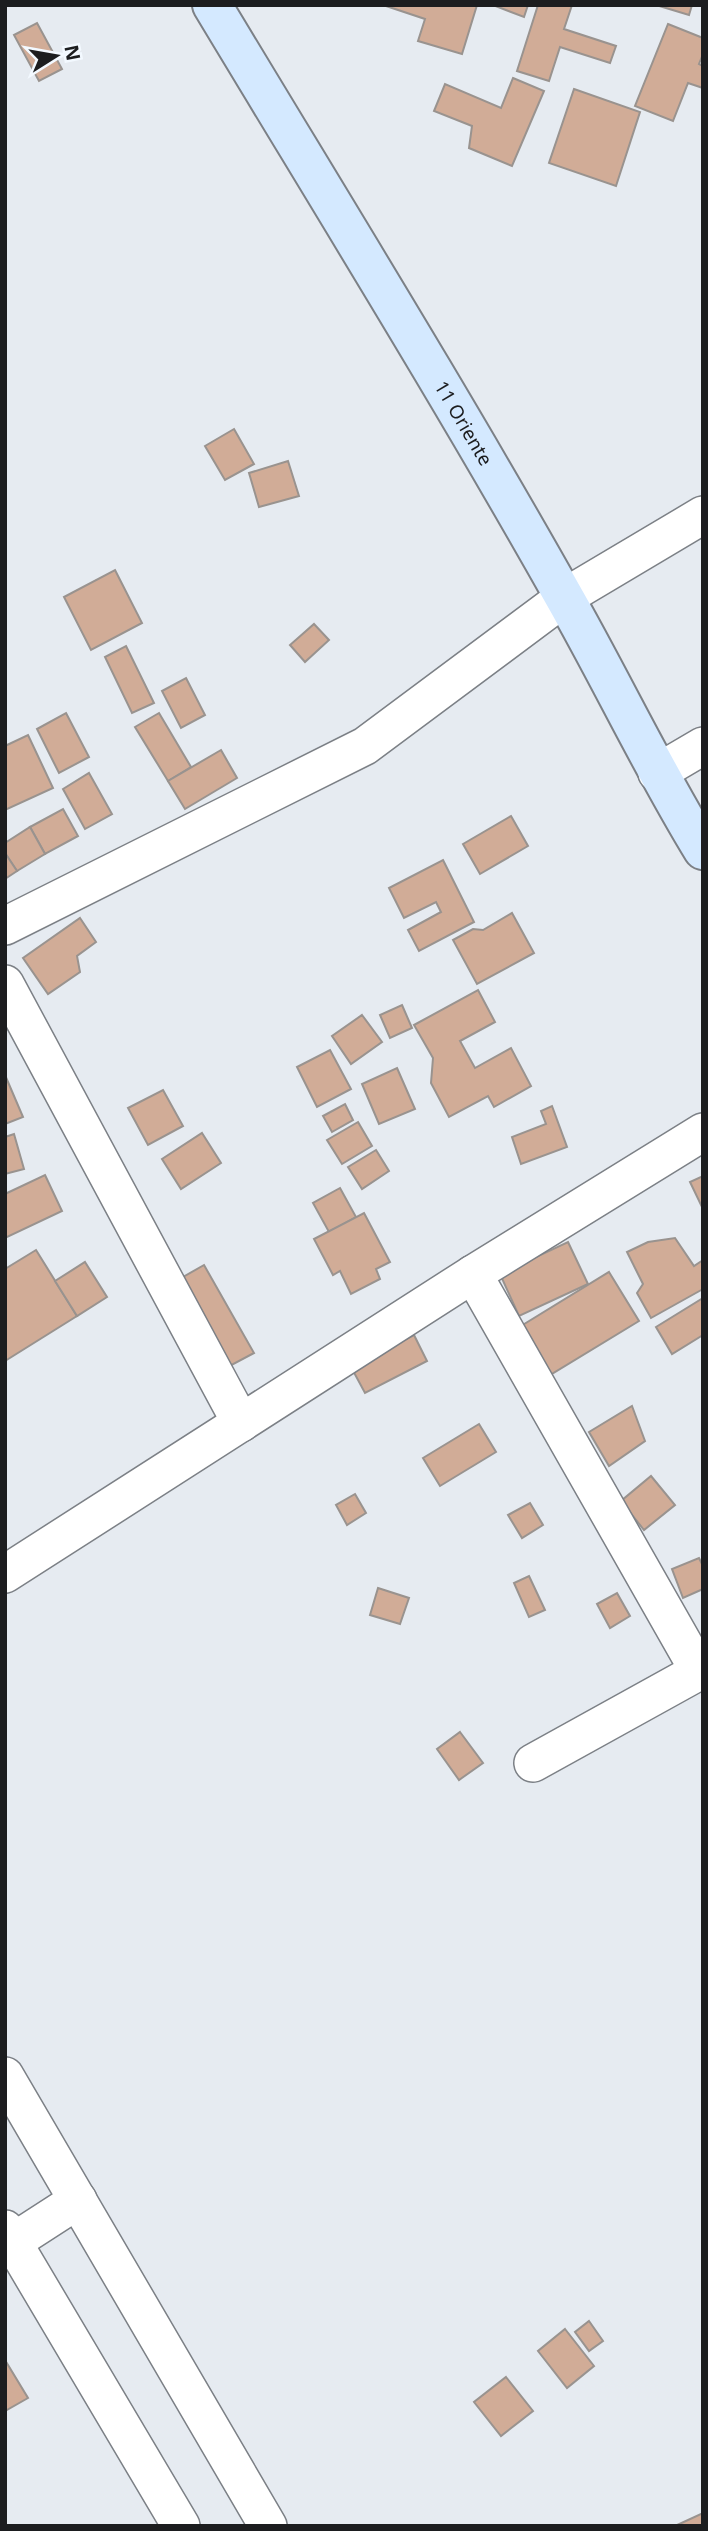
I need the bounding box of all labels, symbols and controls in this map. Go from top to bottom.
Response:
north arrow [21,21,91,91]
text: N [58,43,87,63]
street label: 11 Oriente [429,376,499,470]

